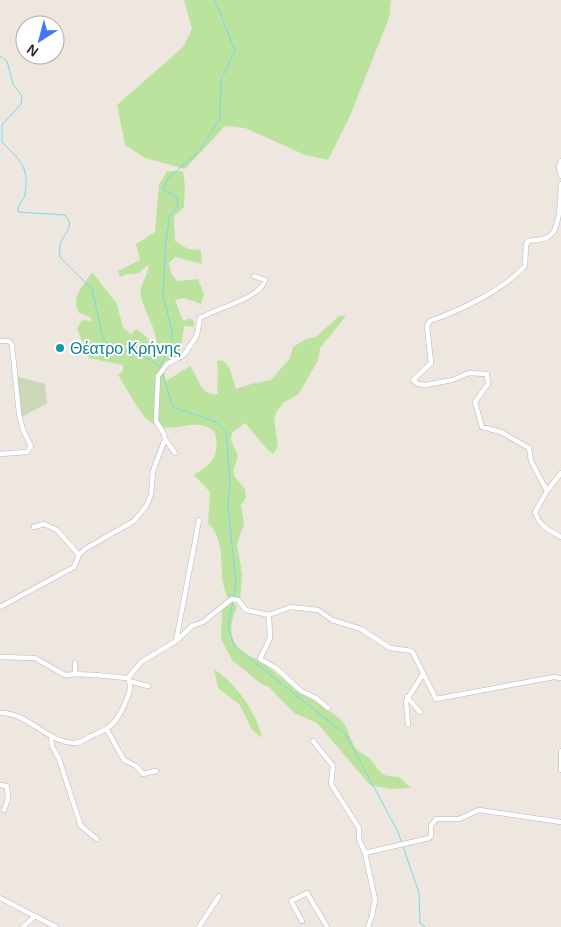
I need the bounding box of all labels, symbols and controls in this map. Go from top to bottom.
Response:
north arrow [15,15,65,65]
text: N [24,41,41,60]
place label: Θέατρο Κρήνης [70,340,181,357]
marker: Θέατρο Κρήνης [54,342,66,354]

